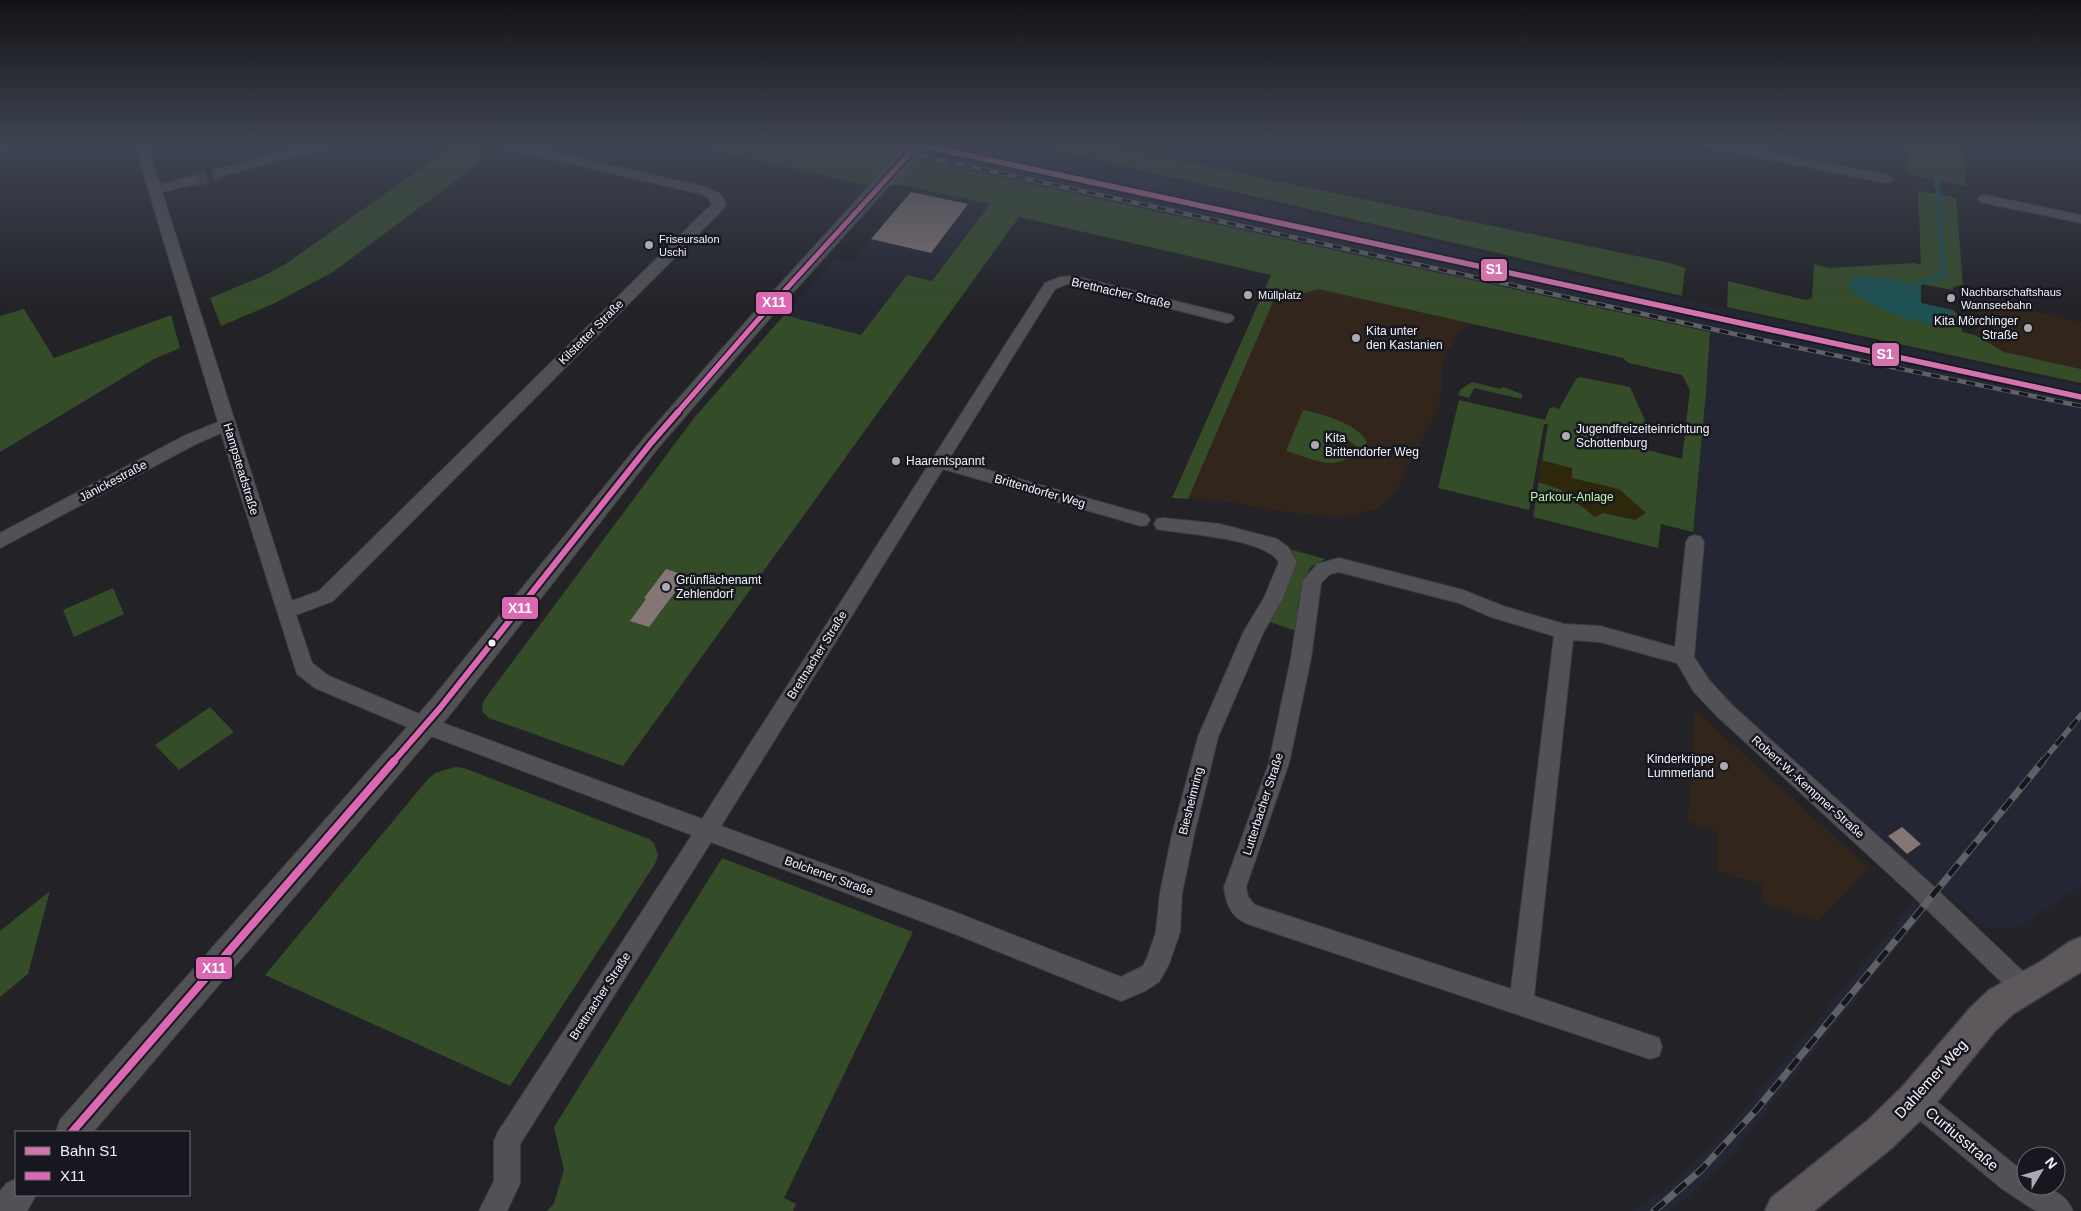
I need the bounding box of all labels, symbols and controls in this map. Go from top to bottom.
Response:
place label: Friseursalon Uschi [659,233,720,258]
marker: Friseursalon Uschi [643,239,655,251]
line badge: S1 [1480,258,1508,282]
text: S1 [1485,261,1503,277]
street label: Brettnacher Straße [1070,275,1172,311]
place label: Nachbarschaftshaus Wannseebahn [1961,286,2062,311]
marker: Müllplatz [1242,289,1254,301]
place label: Müllplatz [1258,289,1301,301]
line badge: X11 [755,291,793,315]
marker: Nachbarschaftshaus Wannseebahn [1945,292,1957,304]
text: X11 [762,294,786,310]
street label: Kilstetter Straße [556,296,627,367]
place label: Kita Mörchinger Straße [1934,314,2018,342]
marker: Kita Mörchinger Straße [2022,322,2034,334]
place label: Kita unter den Kastanien [1366,324,1443,352]
marker: Kita unter den Kastanien [1350,332,1362,344]
line badge: S1 [1871,342,1900,367]
text: S1 [1876,346,1894,362]
street label: Hampsteadstraße [220,421,262,517]
place label: Jugendfreizeiteinrichtung Schottenburg [1576,422,1709,450]
marker: Jugendfreizeiteinrichtung Schottenburg [1560,430,1572,442]
place label: Kita Brittendorfer Weg [1325,431,1419,459]
marker: Kita Brittendorfer Weg [1309,439,1321,451]
place label: Haarentspannt [906,454,985,468]
marker: Haarentspannt [890,455,902,467]
street label: Jänickestraße [77,457,150,505]
street label: Brittendorfer Weg [993,471,1087,511]
park label: Parkour-Anlage [1530,490,1614,504]
place label: Grünflächenamt Zehlendorf [676,573,762,601]
marker: Grünflächenamt Zehlendorf [660,581,672,593]
line badge: X11 [501,596,539,620]
text: X11 [508,600,532,616]
street label: Brettnacher Straße [784,608,850,702]
unlabelled marker [487,638,497,648]
street label: Robert-W.-Kempner-Straße [1749,733,1867,841]
street label: Lutterbacher Straße [1240,751,1286,857]
place label: Kinderkrippe Lummerland [1647,752,1714,780]
marker: Kinderkrippe Lummerland [1718,760,1730,772]
street label: Biesheimring [1176,766,1206,836]
street label: Bolchener Straße [783,853,876,899]
street label: Brettnacher Straße [567,949,634,1042]
line badge: X11 [195,956,233,980]
text: X11 [202,960,226,976]
street label: Dahlemer Weg [1891,1036,1970,1121]
street label: Curtiusstraße [1922,1103,2002,1174]
legend [15,1131,190,1196]
text: Bahn S1 [60,1142,118,1159]
north arrow [2016,1146,2066,1196]
text: N [2042,1154,2061,1172]
text: X11 [60,1167,86,1184]

